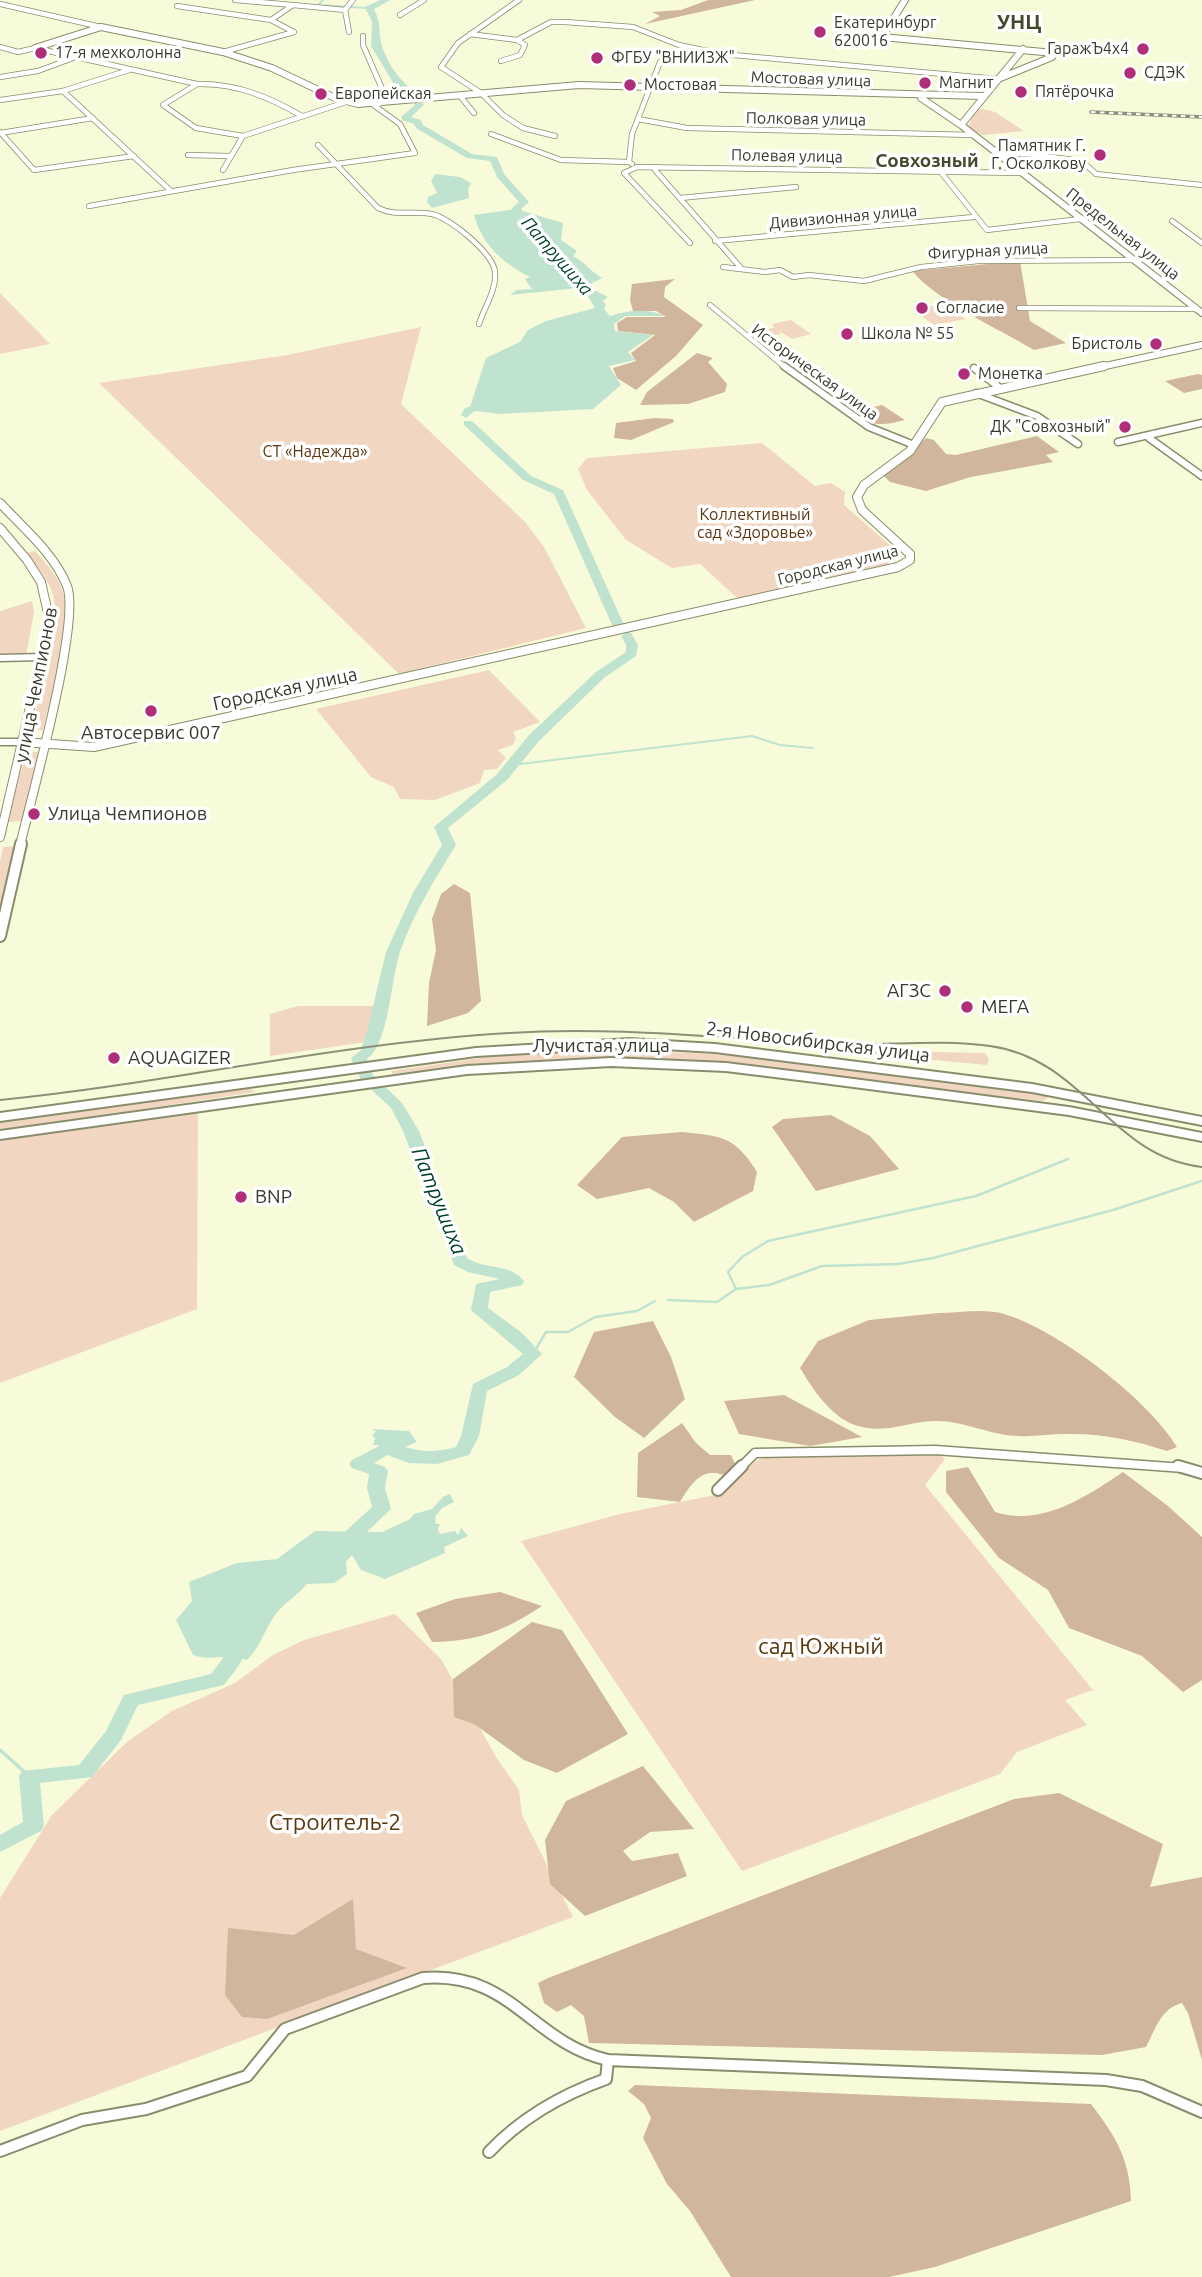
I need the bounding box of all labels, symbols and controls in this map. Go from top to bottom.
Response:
district label: УНЦ [997,9,1041,35]
place label: Екатеринбург 620016 [834,13,936,51]
marker: Екатеринбург 620016 [812,24,828,40]
place label: ГаражЪ4х4 [1047,39,1129,59]
marker: ГаражЪ4х4 [1135,41,1151,57]
place label: 17-я мехколонна [55,43,181,63]
marker: 17-я мехколонна [33,45,49,61]
place label: ФГБУ "ВНИИЗЖ" [611,48,735,68]
marker: ФГБУ "ВНИИЗЖ" [589,50,605,66]
place label: СДЭК [1144,63,1185,83]
marker: СДЭК [1122,65,1138,81]
street label: Мостовая улица [750,67,872,91]
place label: Магнит [939,73,993,93]
place label: Мостовая [644,75,717,95]
marker: Магнит [917,75,933,91]
marker: Мостовая [622,77,638,93]
place label: Пятёрочка [1035,82,1114,102]
place label: Европейская [335,84,432,104]
marker: Пятёрочка [1013,84,1029,100]
marker: Европейская [313,86,329,102]
street label: Полковая улица [746,108,866,130]
place label: Памятник Г. Г. Осколкову [991,136,1086,174]
street label: Полевая улица [731,145,843,167]
marker: Памятник Г. Г. Осколкову [1092,147,1108,163]
district label: Совхозный [875,150,979,172]
street label: Предельная улица [1062,184,1184,284]
street label: Дивизионная улица [768,201,918,233]
water label: Патрушиха [517,212,597,300]
street label: Фигурная улица [927,238,1049,264]
place label: Согласие [936,298,1004,318]
marker: Согласие [914,300,930,316]
street label: Историческая улица [748,320,882,424]
place label: Школа № 55 [861,324,954,344]
marker: Школа № 55 [839,326,855,342]
place label: Бристоль [1072,334,1142,354]
marker: Бристоль [1148,336,1164,352]
place label: Монетка [978,364,1043,384]
marker: Монетка [956,366,972,382]
place label: ДК "Совхозный" [990,417,1111,437]
marker: ДК "Совхозный" [1117,419,1133,435]
park label: СТ «Надежда» [262,442,368,462]
park label: Коллективный сад «Здоровье» [697,505,813,543]
street label: Городская улица [776,541,900,589]
street label: улица Чемпионов [10,605,62,765]
street label: Городская улица [211,663,359,715]
marker: Автосервис 007 [143,703,159,719]
place label: Автосервис 007 [81,722,221,744]
place label: Улица Чемпионов [48,803,207,825]
marker: Улица Чемпионов [26,806,42,822]
place label: АГЗС [887,980,931,1002]
marker: АГЗС [937,983,953,999]
place label: МЕГА [981,996,1029,1018]
marker: МЕГА [959,999,975,1015]
street label: 2-я Новосибирская улица [705,1017,931,1067]
street label: Лучистая улица [532,1035,670,1057]
place label: AQUAGIZER [128,1047,231,1069]
marker: AQUAGIZER [106,1050,122,1066]
water label: Патрушиха [406,1144,472,1258]
place label: BNP [255,1186,292,1208]
marker: BNP [233,1189,249,1205]
park label: сад Южный [758,1632,884,1660]
park label: Строитель-2 [269,1808,401,1836]

